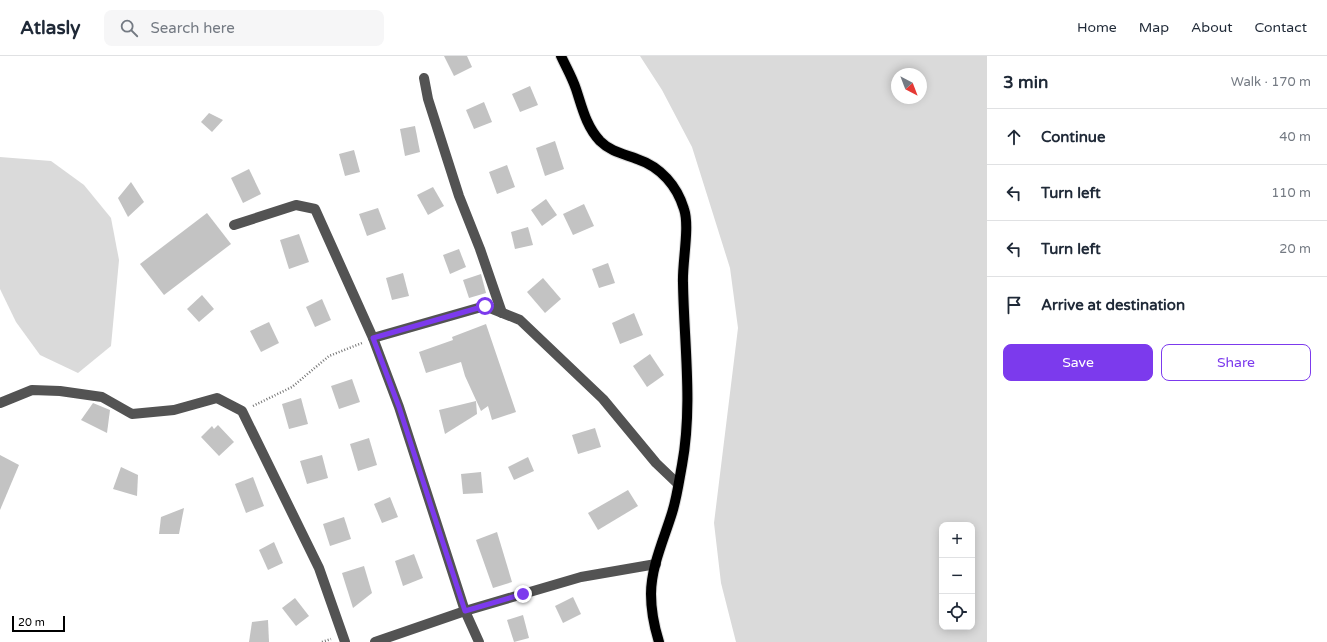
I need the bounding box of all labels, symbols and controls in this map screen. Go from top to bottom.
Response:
search box [104,10,384,46]
text: Atlasly [20,17,80,39]
icon: search [118,17,140,39]
text: Search here [150,19,235,37]
text: Home [1077,19,1117,36]
text: Map [1139,19,1169,36]
text: About [1191,19,1233,36]
text: Contact [1255,19,1307,36]
north arrow [891,68,927,104]
text: 3 min [1003,72,1048,93]
text: Walk · 170 m [1231,74,1311,90]
icon: ahead [1003,126,1025,148]
text: Continue [1041,128,1105,146]
text: 40 m [1279,129,1311,145]
icon: left [1003,182,1025,204]
text: Turn left [1041,184,1101,202]
text: 110 m [1271,185,1311,201]
icon: left [1003,238,1025,260]
text: Turn left [1041,240,1101,258]
text: 20 m [1279,241,1311,257]
icon: arrive [1003,294,1025,316]
text: Arrive at destination [1041,296,1185,314]
route start [476,297,494,315]
button: Save [1003,344,1153,381]
button: Share [1161,344,1311,381]
map controls [939,522,975,630]
button: + [939,522,975,558]
button: − [939,558,975,594]
route end [514,585,532,603]
button: locate [939,594,975,630]
scale bar [12,614,65,633]
text: 20 m [18,616,45,629]

